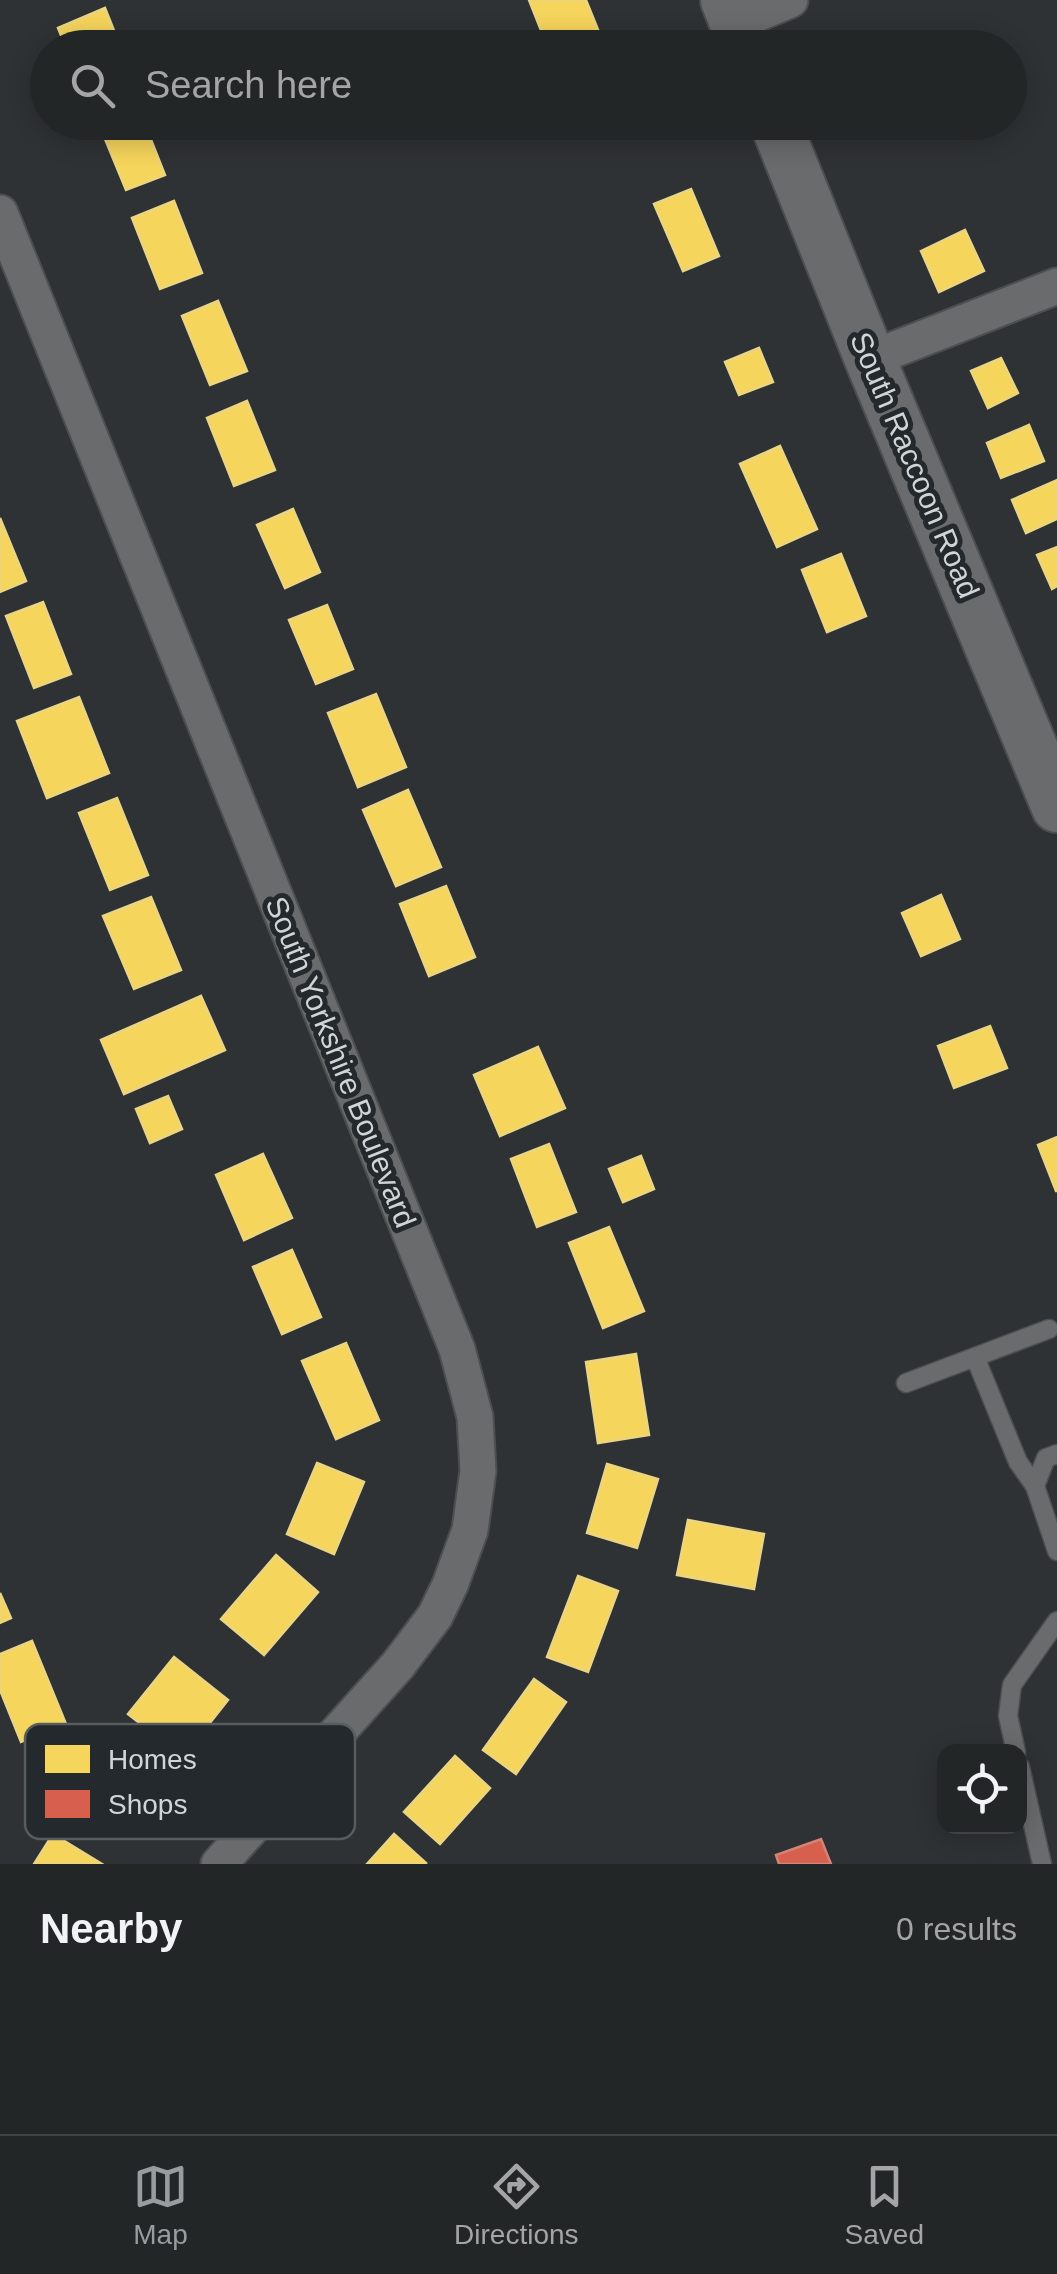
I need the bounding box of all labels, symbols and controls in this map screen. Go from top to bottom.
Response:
search box [30,30,1027,140]
icon: search [65,58,120,113]
text: Search here [145,64,352,106]
street label: South Raccoon Road [844,327,986,603]
street label: South Yorkshire Boulevard [259,892,423,1232]
legend [25,1724,355,1839]
text: Homes [108,1744,197,1775]
map controls [937,1744,1027,1834]
button: locate [937,1744,1027,1834]
text: Shops [108,1789,187,1820]
text: Nearby [40,1905,182,1952]
text: 0 results [896,1911,1017,1947]
tab: Map [133,2159,188,2251]
tab: Directions [454,2159,579,2251]
tab: Saved [845,2159,924,2251]

